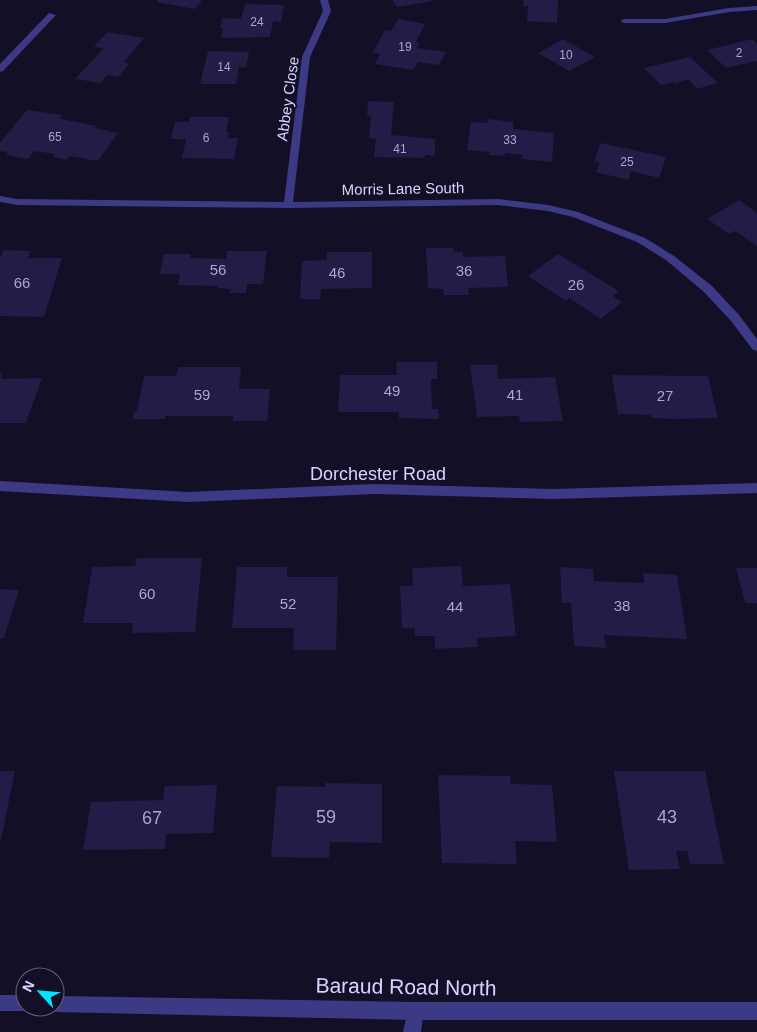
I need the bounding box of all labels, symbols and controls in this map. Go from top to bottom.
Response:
house number: 24 [250,15,264,29]
house number: 19 [398,40,412,54]
house number: 2 [736,46,743,60]
house number: 10 [559,48,573,62]
street label: Abbey Close [273,56,302,142]
house number: 14 [217,60,231,74]
house number: 65 [48,130,62,144]
house number: 6 [203,131,210,145]
house number: 33 [503,133,517,147]
house number: 41 [393,142,407,156]
house number: 25 [620,155,634,169]
street label: Morris Lane South [342,179,464,198]
house number: 56 [210,261,226,278]
house number: 36 [456,262,472,279]
house number: 46 [329,264,345,281]
house number: 66 [14,274,30,291]
house number: 26 [568,276,584,293]
house number: 49 [384,382,400,399]
house number: 59 [194,386,210,403]
house number: 41 [507,386,523,403]
house number: 27 [657,387,673,404]
street label: Dorchester Road [310,464,446,484]
house number: 60 [139,585,155,602]
house number: 52 [280,595,296,612]
house number: 38 [614,597,630,614]
house number: 44 [447,598,463,615]
house number: 59 [316,807,336,827]
house number: 43 [657,807,677,827]
house number: 67 [142,808,162,828]
north arrow [15,967,65,1017]
street label: Baraud Road North [315,973,497,1000]
text: N [19,978,38,994]

